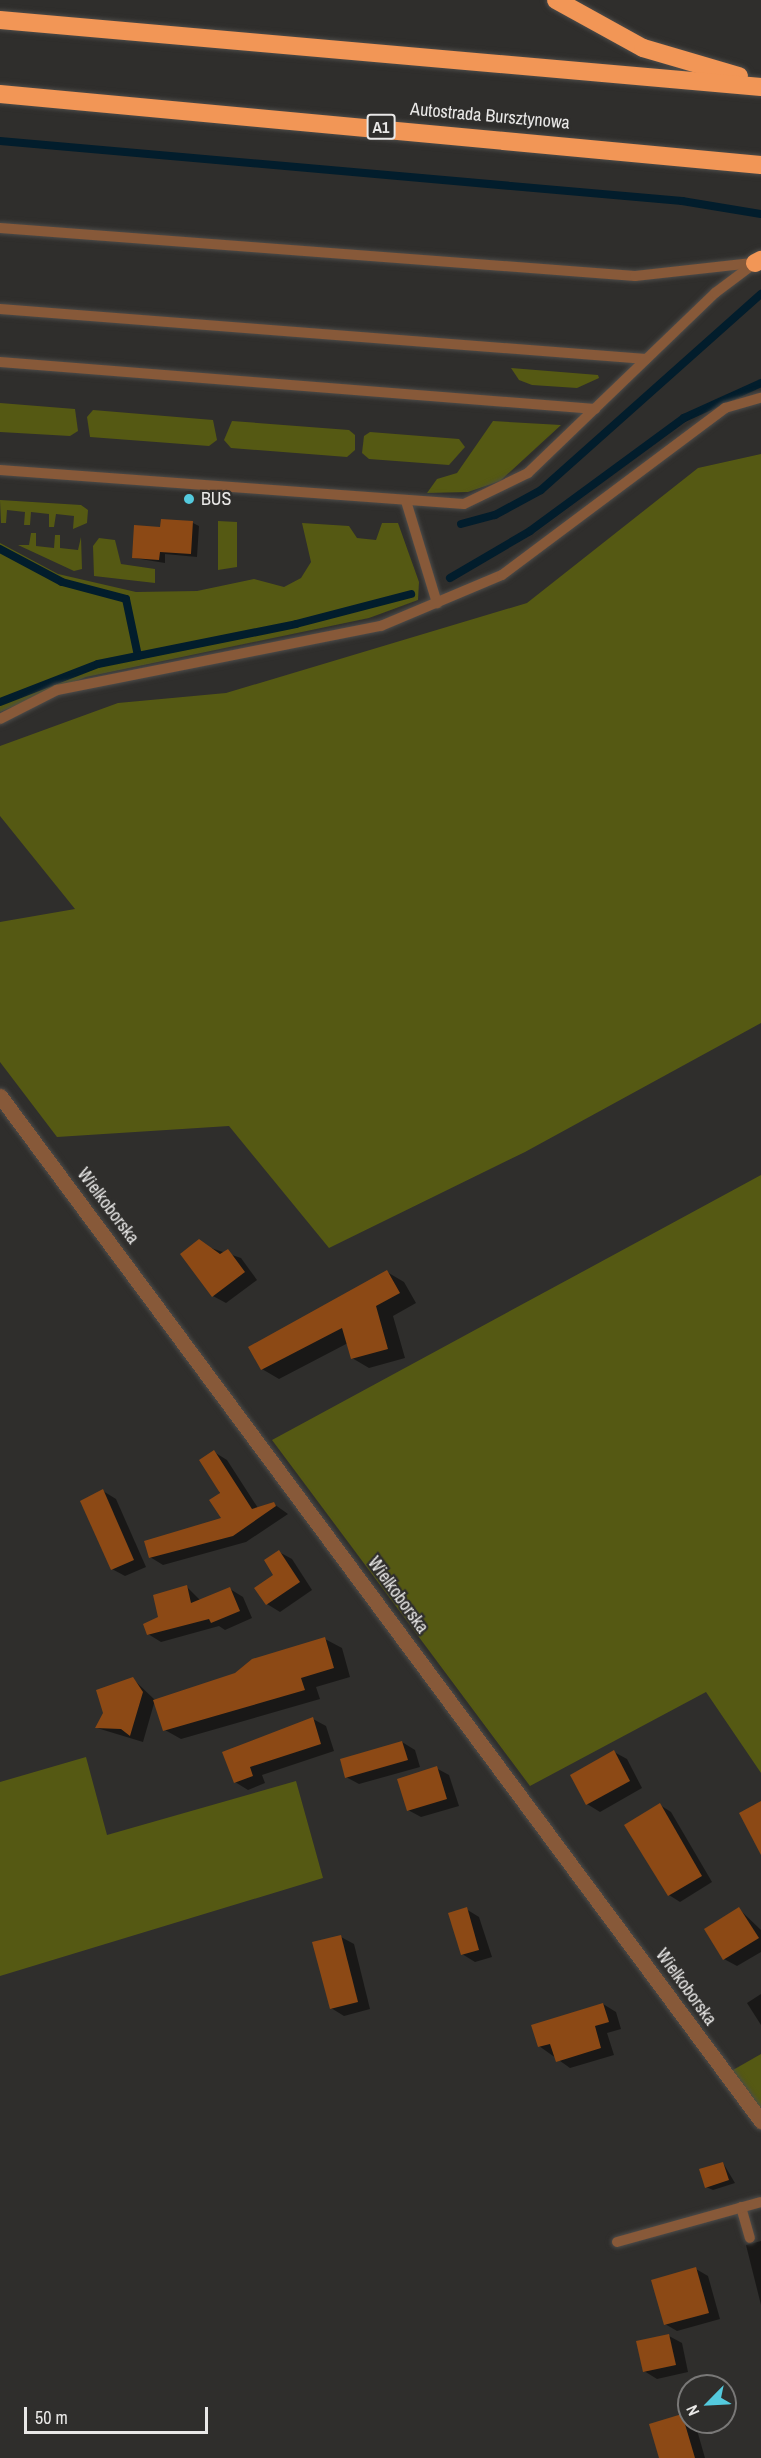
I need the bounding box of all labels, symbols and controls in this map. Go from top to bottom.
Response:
street label: Autostrada Bursztynowa [409,98,571,134]
road number: A1 [366,114,396,140]
place label: BUS [201,488,231,510]
marker: BUS [182,492,196,506]
street label: Wielkoborska [72,1164,144,1248]
street label: Wielkoborska [363,1552,433,1638]
street label: Wielkoborska [651,1944,721,2030]
north arrow [677,2374,737,2434]
scale bar [27,2395,212,2433]
text: N [680,2402,704,2419]
text: 50 m [35,2405,68,2430]

